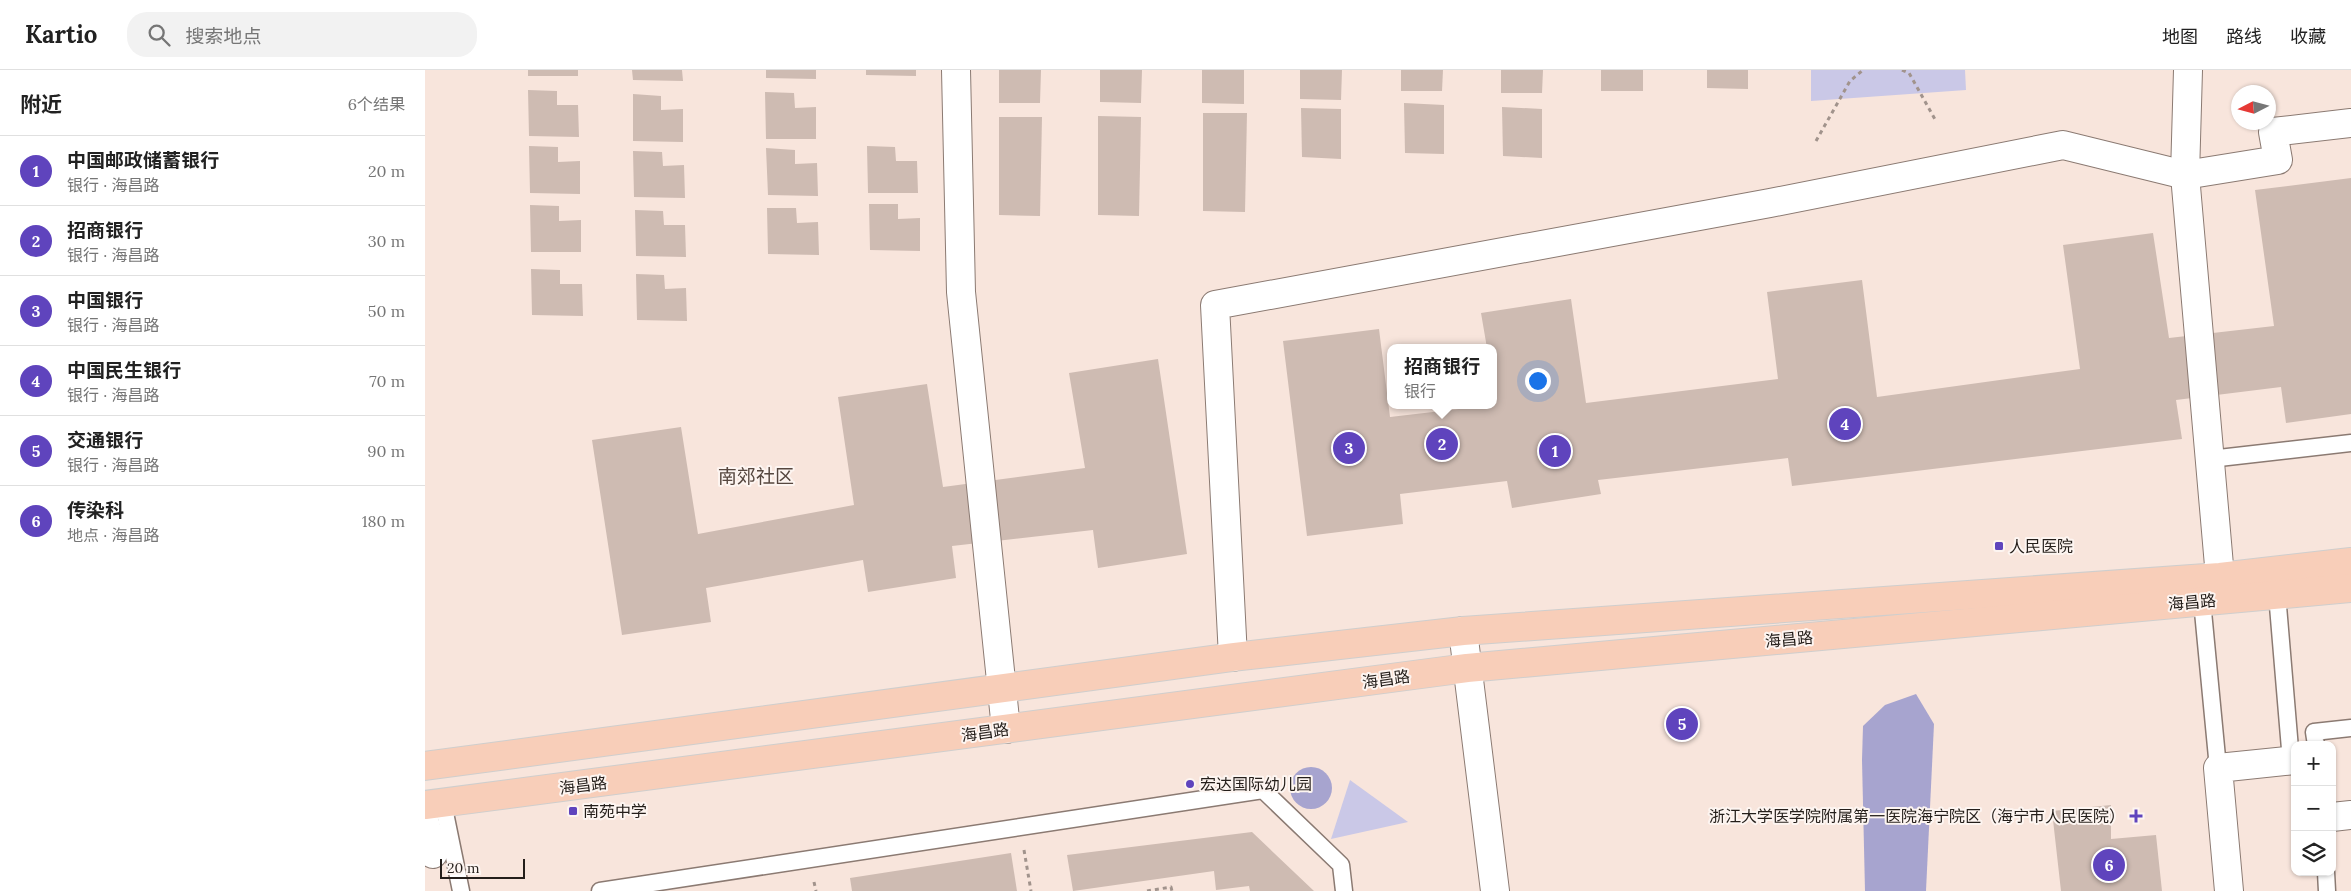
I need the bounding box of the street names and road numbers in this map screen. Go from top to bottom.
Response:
street label: 海昌路 [2167,590,2217,614]
street label: 海昌路 [1764,627,1814,651]
street label: 海昌路 [1361,666,1411,692]
street label: 海昌路 [960,719,1010,745]
street label: 海昌路 [558,772,608,798]

